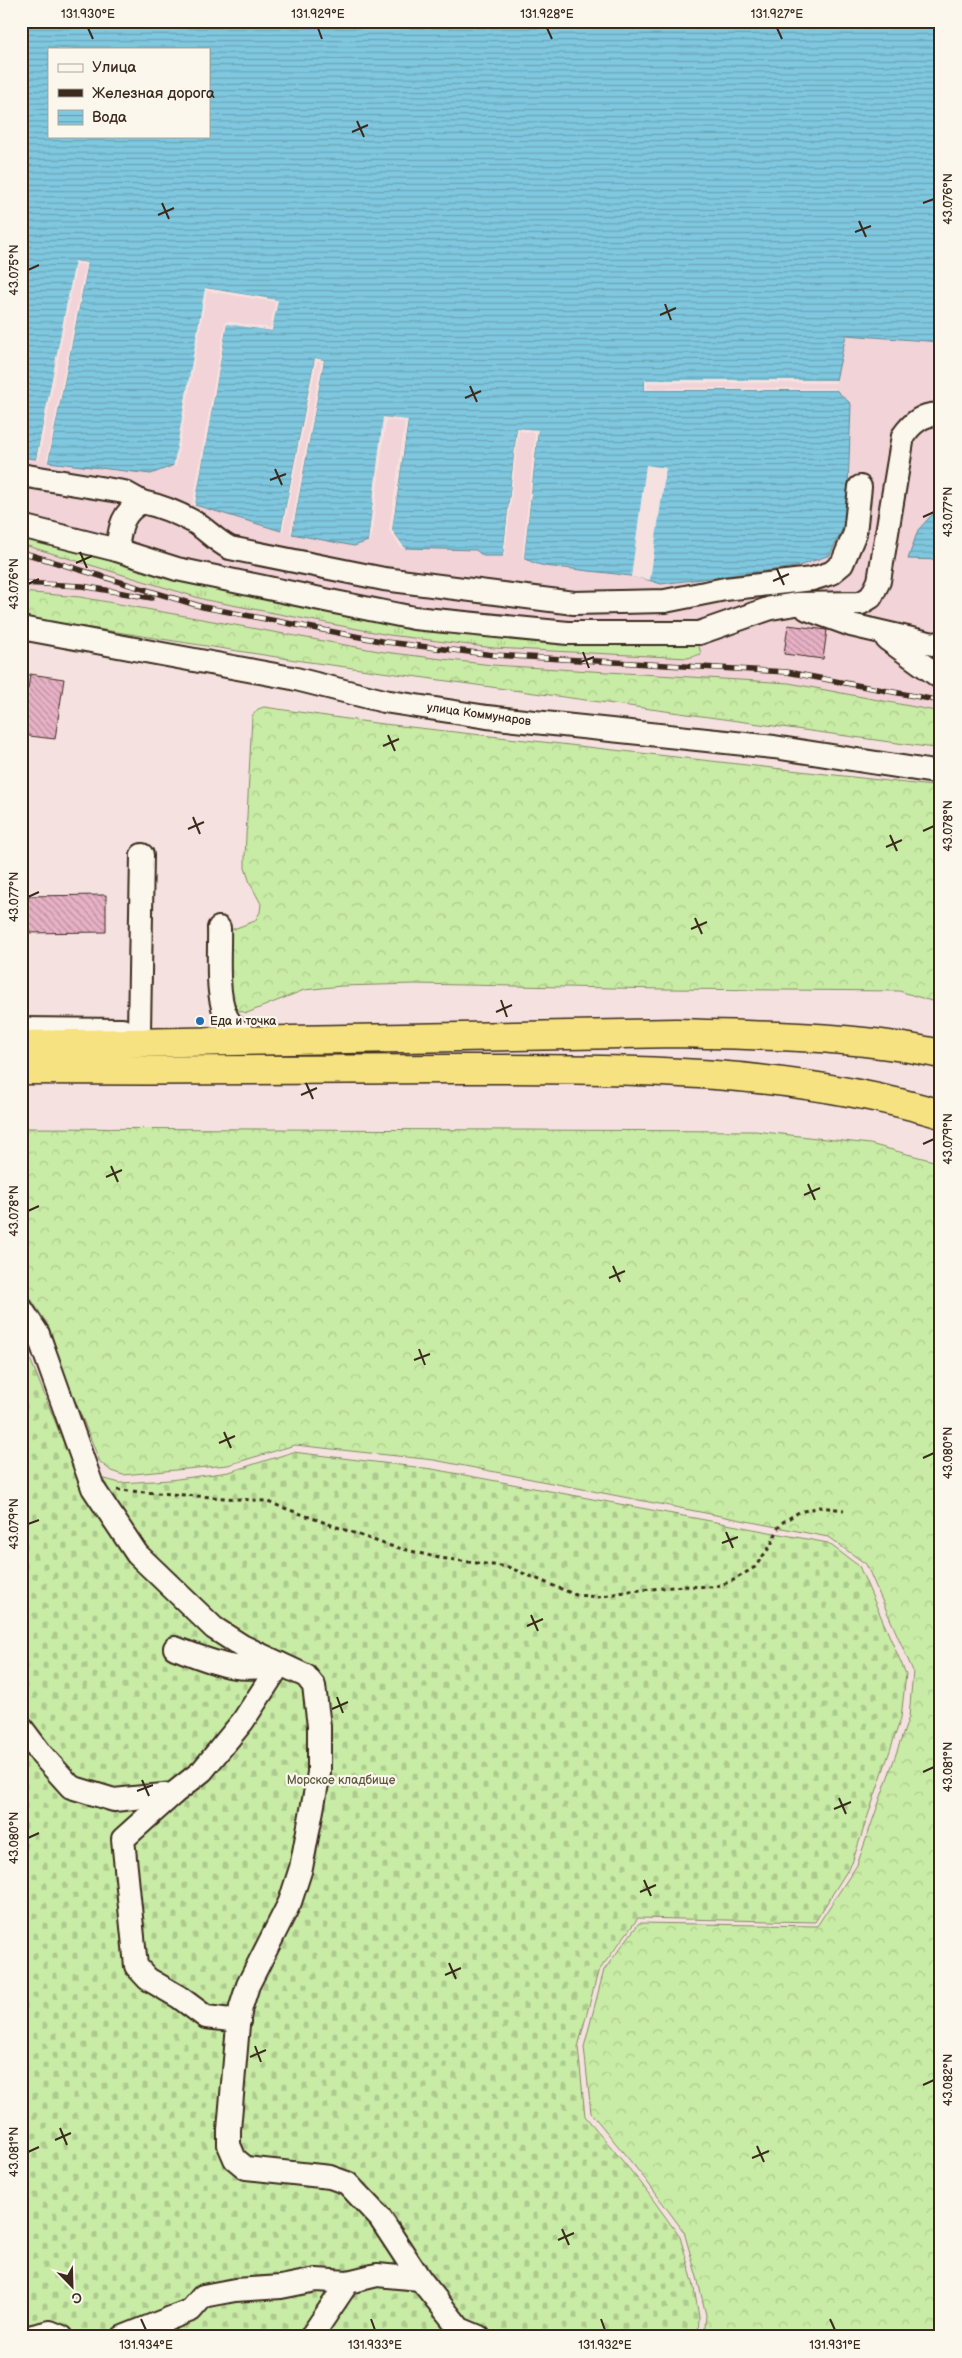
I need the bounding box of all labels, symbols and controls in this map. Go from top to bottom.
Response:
text: 131.930°E [61,7,115,22]
text: 131.929°E [291,7,345,22]
text: 131.928°E [520,7,574,22]
text: 131.927°E [751,7,803,22]
legend [48,48,210,138]
text: Улица [92,58,137,77]
text: Железная дорога [92,84,215,103]
text: Вода [92,108,127,127]
text: 43.076°N [941,173,956,225]
text: 43.075°N [7,244,22,296]
text: 43.077°N [941,487,956,537]
text: 43.076°N [7,558,22,610]
street label: улица Коммунаров [426,700,533,729]
text: 43.078°N [941,800,956,852]
text: 43.077°N [7,872,22,922]
place label: Еда и точка [210,1014,276,1029]
marker: Еда и точка [194,1015,206,1027]
text: 43.079°N [941,1113,956,1165]
text: 43.078°N [7,1185,22,1237]
text: 43.080°N [941,1427,956,1479]
text: 43.079°N [7,1498,22,1550]
text: 43.081°N [941,1742,956,1792]
park label: Морское кладбище [287,1773,396,1788]
text: 43.080°N [7,1812,22,1864]
text: 43.082°N [941,2054,956,2106]
text: 43.081°N [7,2127,22,2177]
north arrow [48,2260,98,2310]
text: С [69,2288,85,2307]
text: 131.934°E [119,2338,173,2353]
text: 131.933°E [348,2338,402,2353]
text: 131.932°E [578,2338,632,2353]
text: 131.931°E [809,2338,861,2353]

